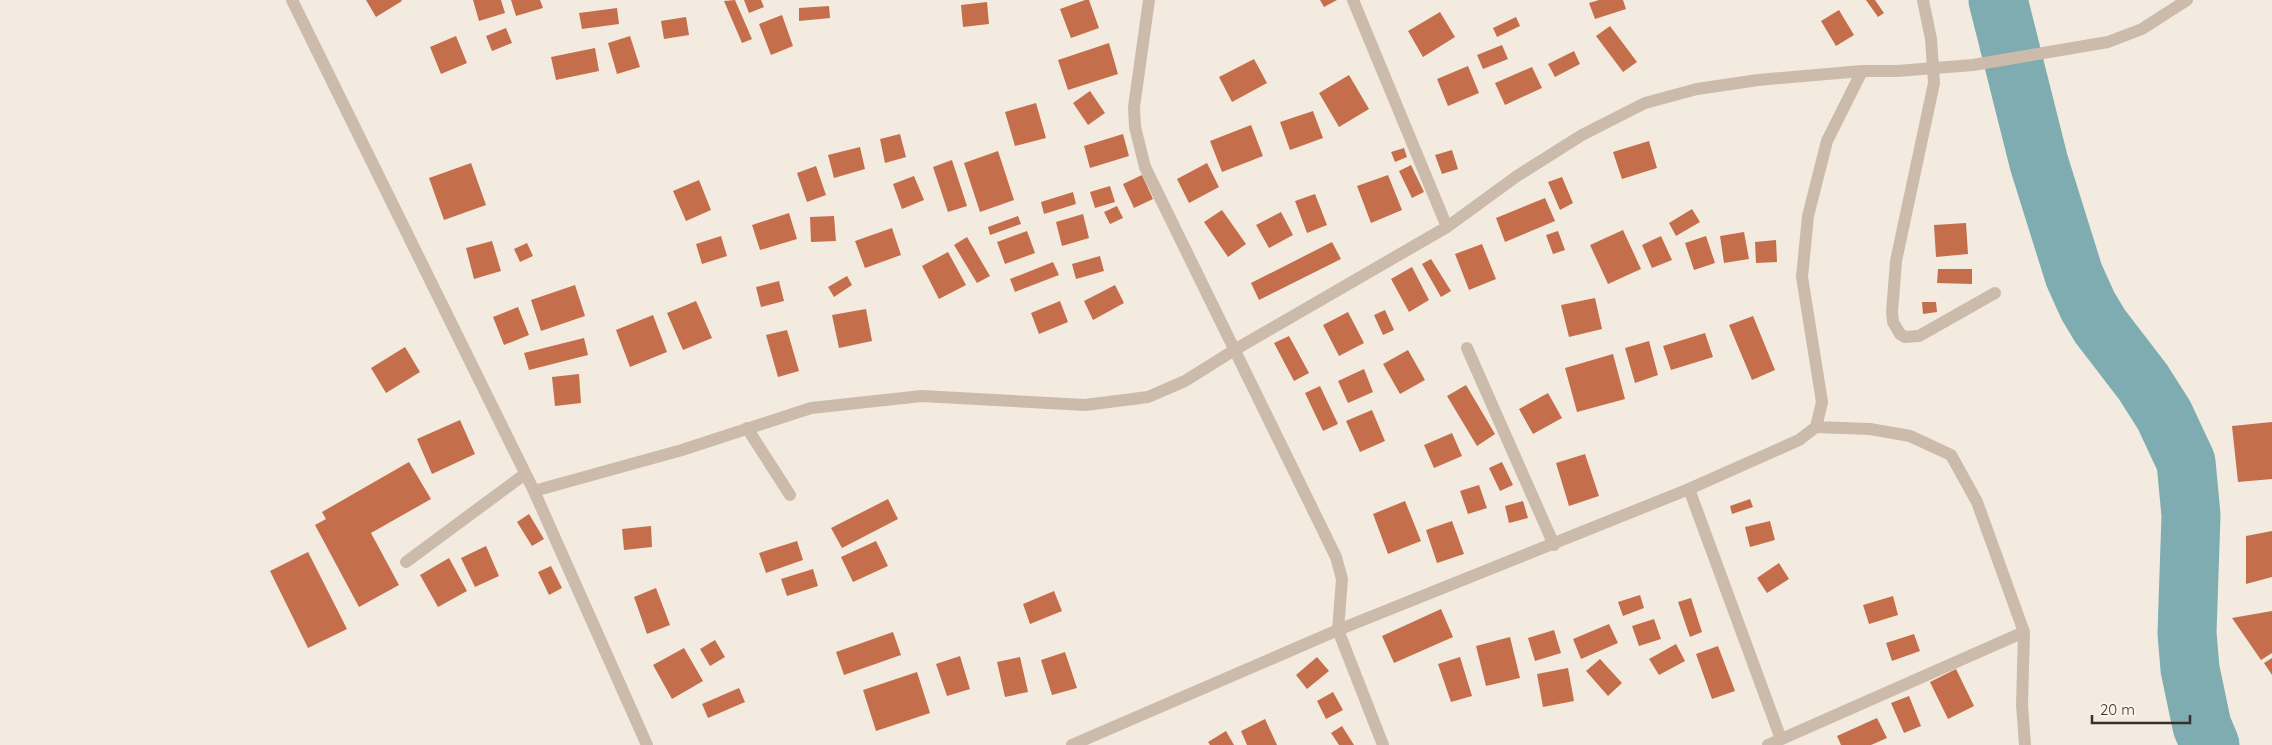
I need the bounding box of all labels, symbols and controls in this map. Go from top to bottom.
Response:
scale bar [2092,692,2190,724]
text: 20 m [2100,700,2135,719]

